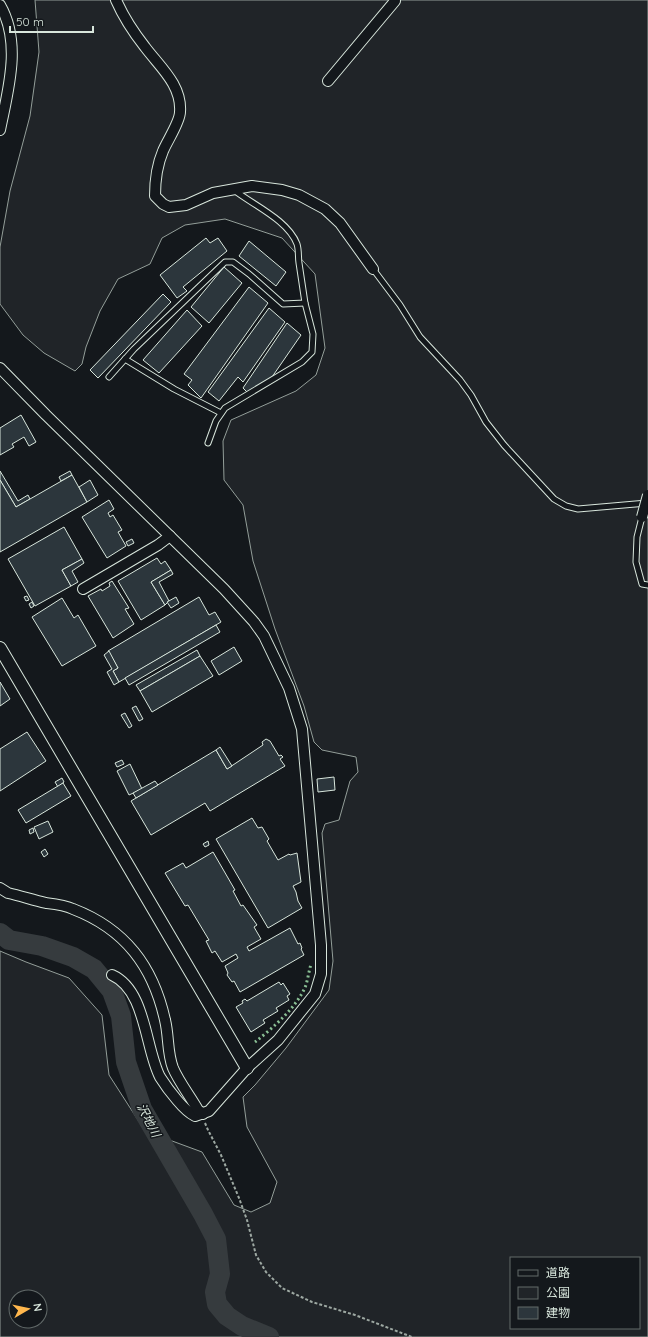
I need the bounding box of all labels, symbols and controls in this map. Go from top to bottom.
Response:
scale bar [10,8,93,34]
text: 50 m [16,14,44,29]
water label: 沢地川 [134,1101,165,1141]
legend [510,1257,640,1329]
text: 道路 [546,1265,570,1280]
text: 公園 [546,1285,570,1300]
north arrow [8,1289,48,1329]
text: N [30,1302,45,1313]
text: 建物 [546,1305,570,1320]

